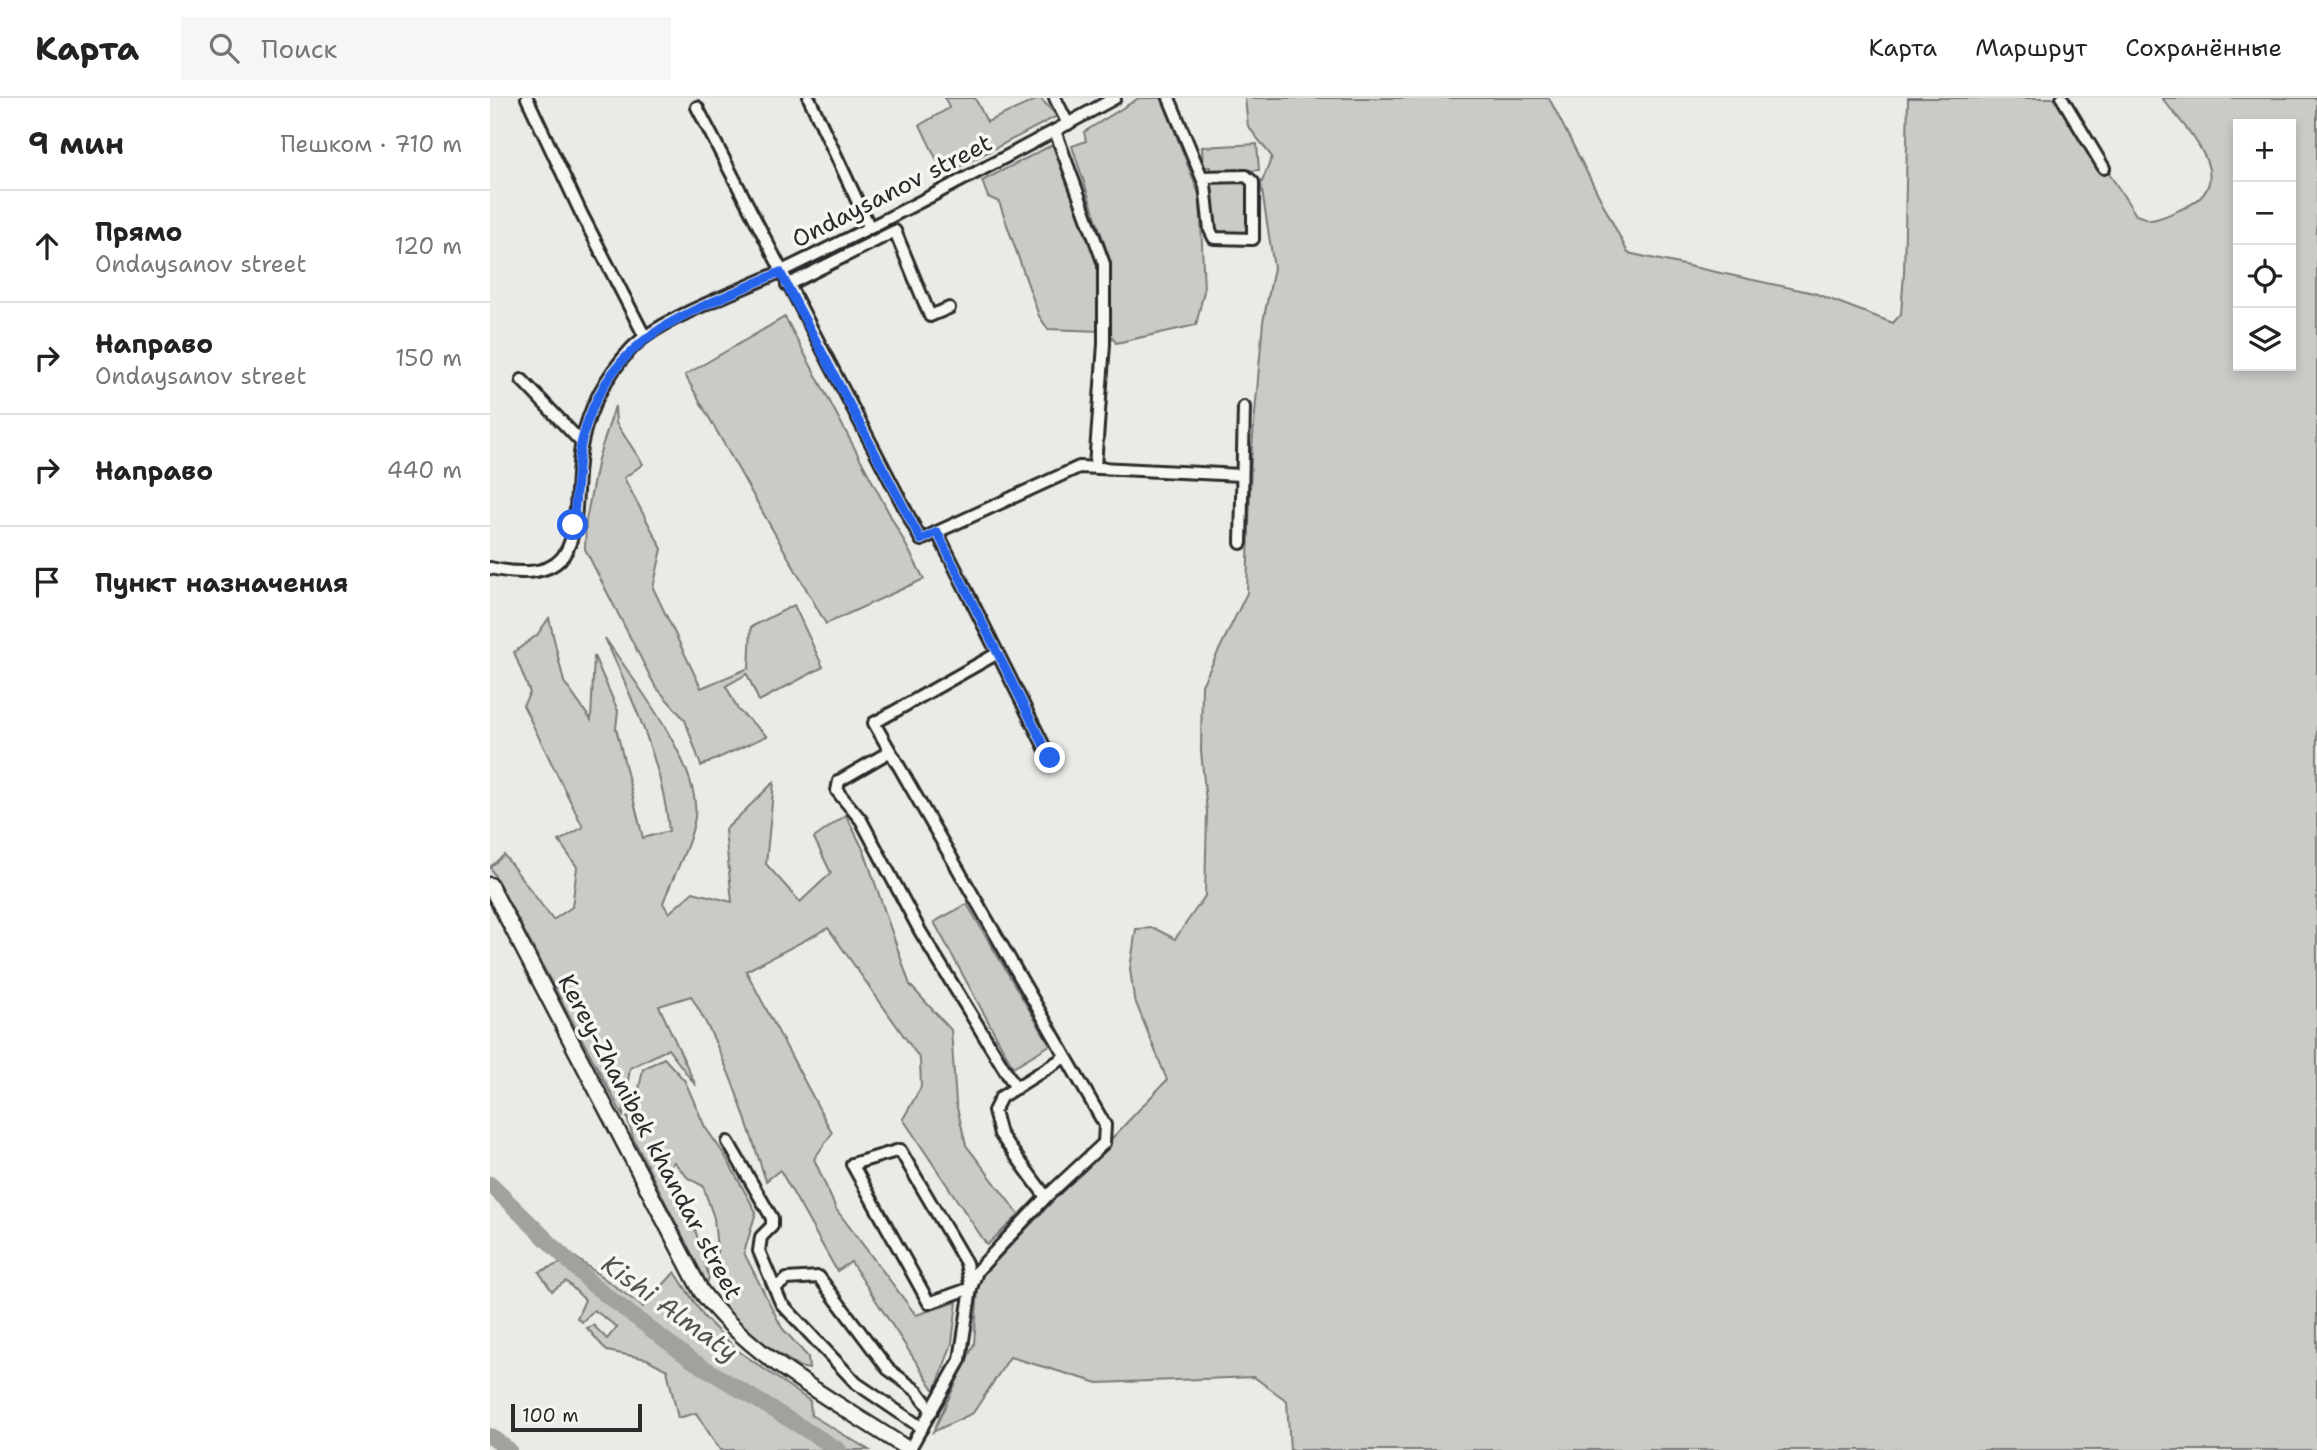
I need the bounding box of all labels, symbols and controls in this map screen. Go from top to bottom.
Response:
search box [181,17,671,80]
text: Карта [35,26,139,71]
icon: search [205,29,243,67]
text: Поиск [261,31,337,66]
text: Карта [1869,32,1937,64]
text: Маршрут [1975,32,2087,64]
text: Сохранённые [2125,32,2282,64]
map controls [2233,119,2296,371]
button: + [2233,119,2296,182]
text: 9 мин [28,123,124,164]
street label: Ondaysanov street [786,127,998,255]
text: Пешком · 710 m [280,129,462,159]
button: − [2233,182,2296,245]
text: Прямо [95,214,183,249]
icon: ahead [28,227,66,265]
text: 120 m [394,231,462,261]
button: locate [2233,245,2296,308]
text: Ondaysanov street [95,249,306,279]
button: layers [2233,308,2296,371]
text: Направо [95,326,213,361]
icon: right [28,339,66,377]
text: 150 m [395,343,462,373]
text: Ondaysanov street [95,361,306,391]
icon: right [28,451,66,489]
text: Направо [95,453,213,488]
text: 440 m [387,455,462,485]
route start [557,509,588,540]
icon: arrive [28,563,66,601]
text: Пункт назначения [95,565,348,600]
route end [1034,742,1065,773]
street label: Kerey-Zhanibek khandar street [550,969,750,1305]
water label: Kіshі Almaty [595,1246,746,1369]
scale bar [511,1401,642,1433]
text: 100 m [522,1403,579,1428]

